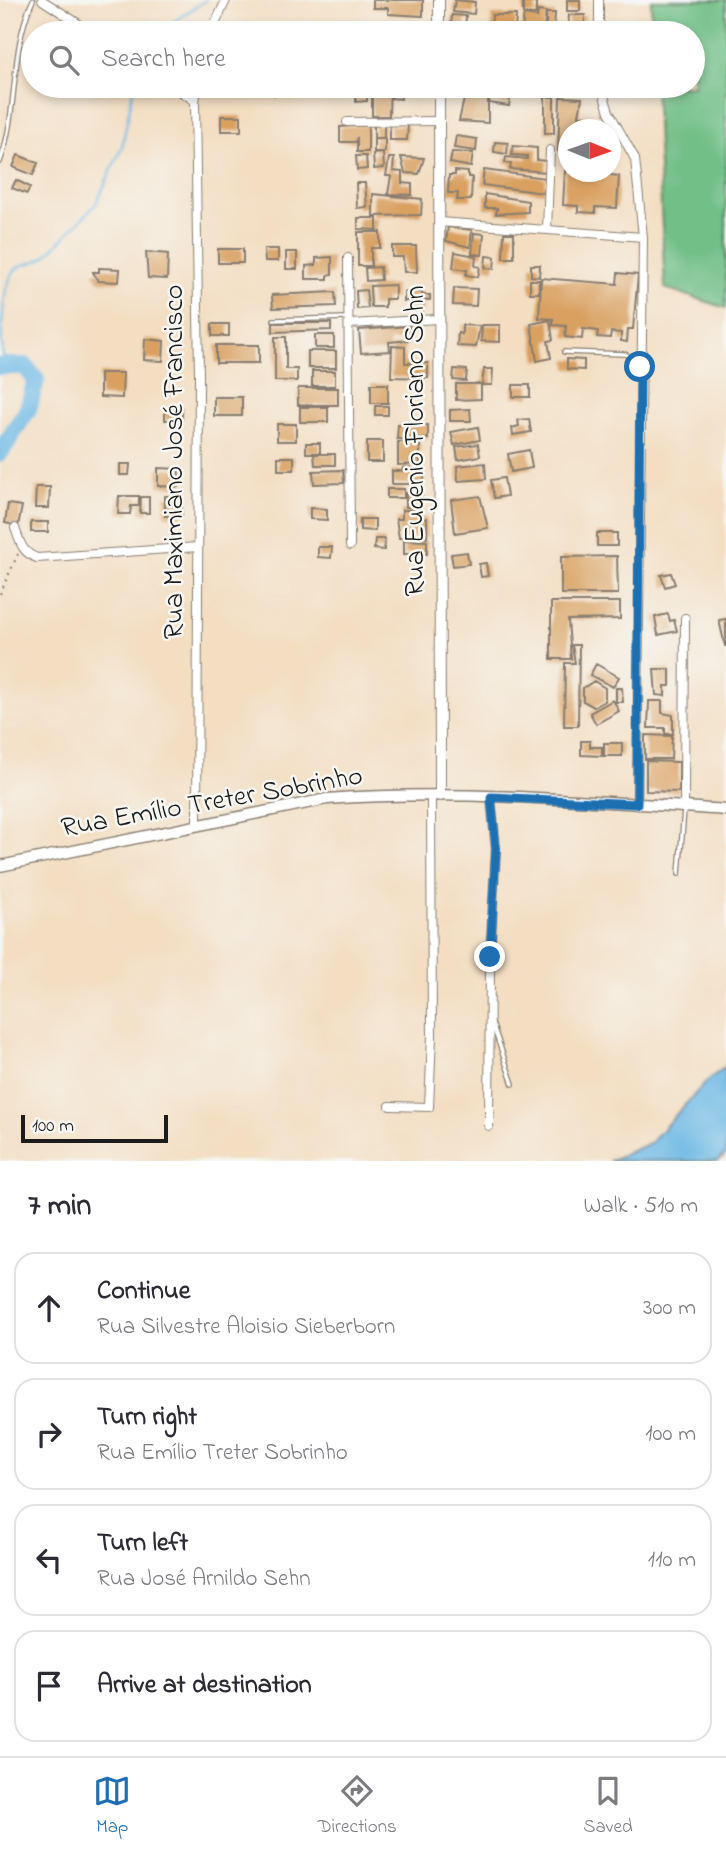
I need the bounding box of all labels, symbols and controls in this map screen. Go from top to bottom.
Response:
search box [21,21,705,98]
icon: search [45,41,83,79]
text: Search here [101,41,226,79]
north arrow [558,119,621,182]
street label: Rua Maximiano José Francisco [155,285,196,639]
street label: Rua Eugenio Floriano Sehn [396,285,437,597]
route start [624,351,655,382]
street label: Rua Emílio Treter Sobrinho [58,756,366,850]
route end [474,941,505,972]
scale bar [21,1112,168,1144]
text: 100 m [32,1113,74,1140]
text: 7 min [28,1185,91,1229]
text: Walk · 510 m [583,1190,698,1223]
text: Continue [97,1273,190,1311]
icon: ahead [30,1289,68,1327]
text: 300 m [643,1292,696,1325]
text: Rua Silvestre Aloisio Sieberborn [97,1311,395,1344]
text: Turn right [97,1399,197,1437]
icon: right [30,1415,68,1453]
text: 100 m [645,1418,696,1451]
text: Rua Emílio Treter Sobrinho [97,1437,348,1470]
text: Turn left [97,1525,188,1563]
icon: left [30,1541,68,1579]
text: 110 m [648,1544,696,1577]
text: Rua José Arnildo Sehn [97,1563,311,1596]
icon: arrive [30,1667,68,1705]
text: Arrive at destination [97,1667,312,1705]
tab: Map [93,1772,131,1841]
tab: Directions [318,1772,397,1841]
tab: Saved [583,1772,633,1841]

